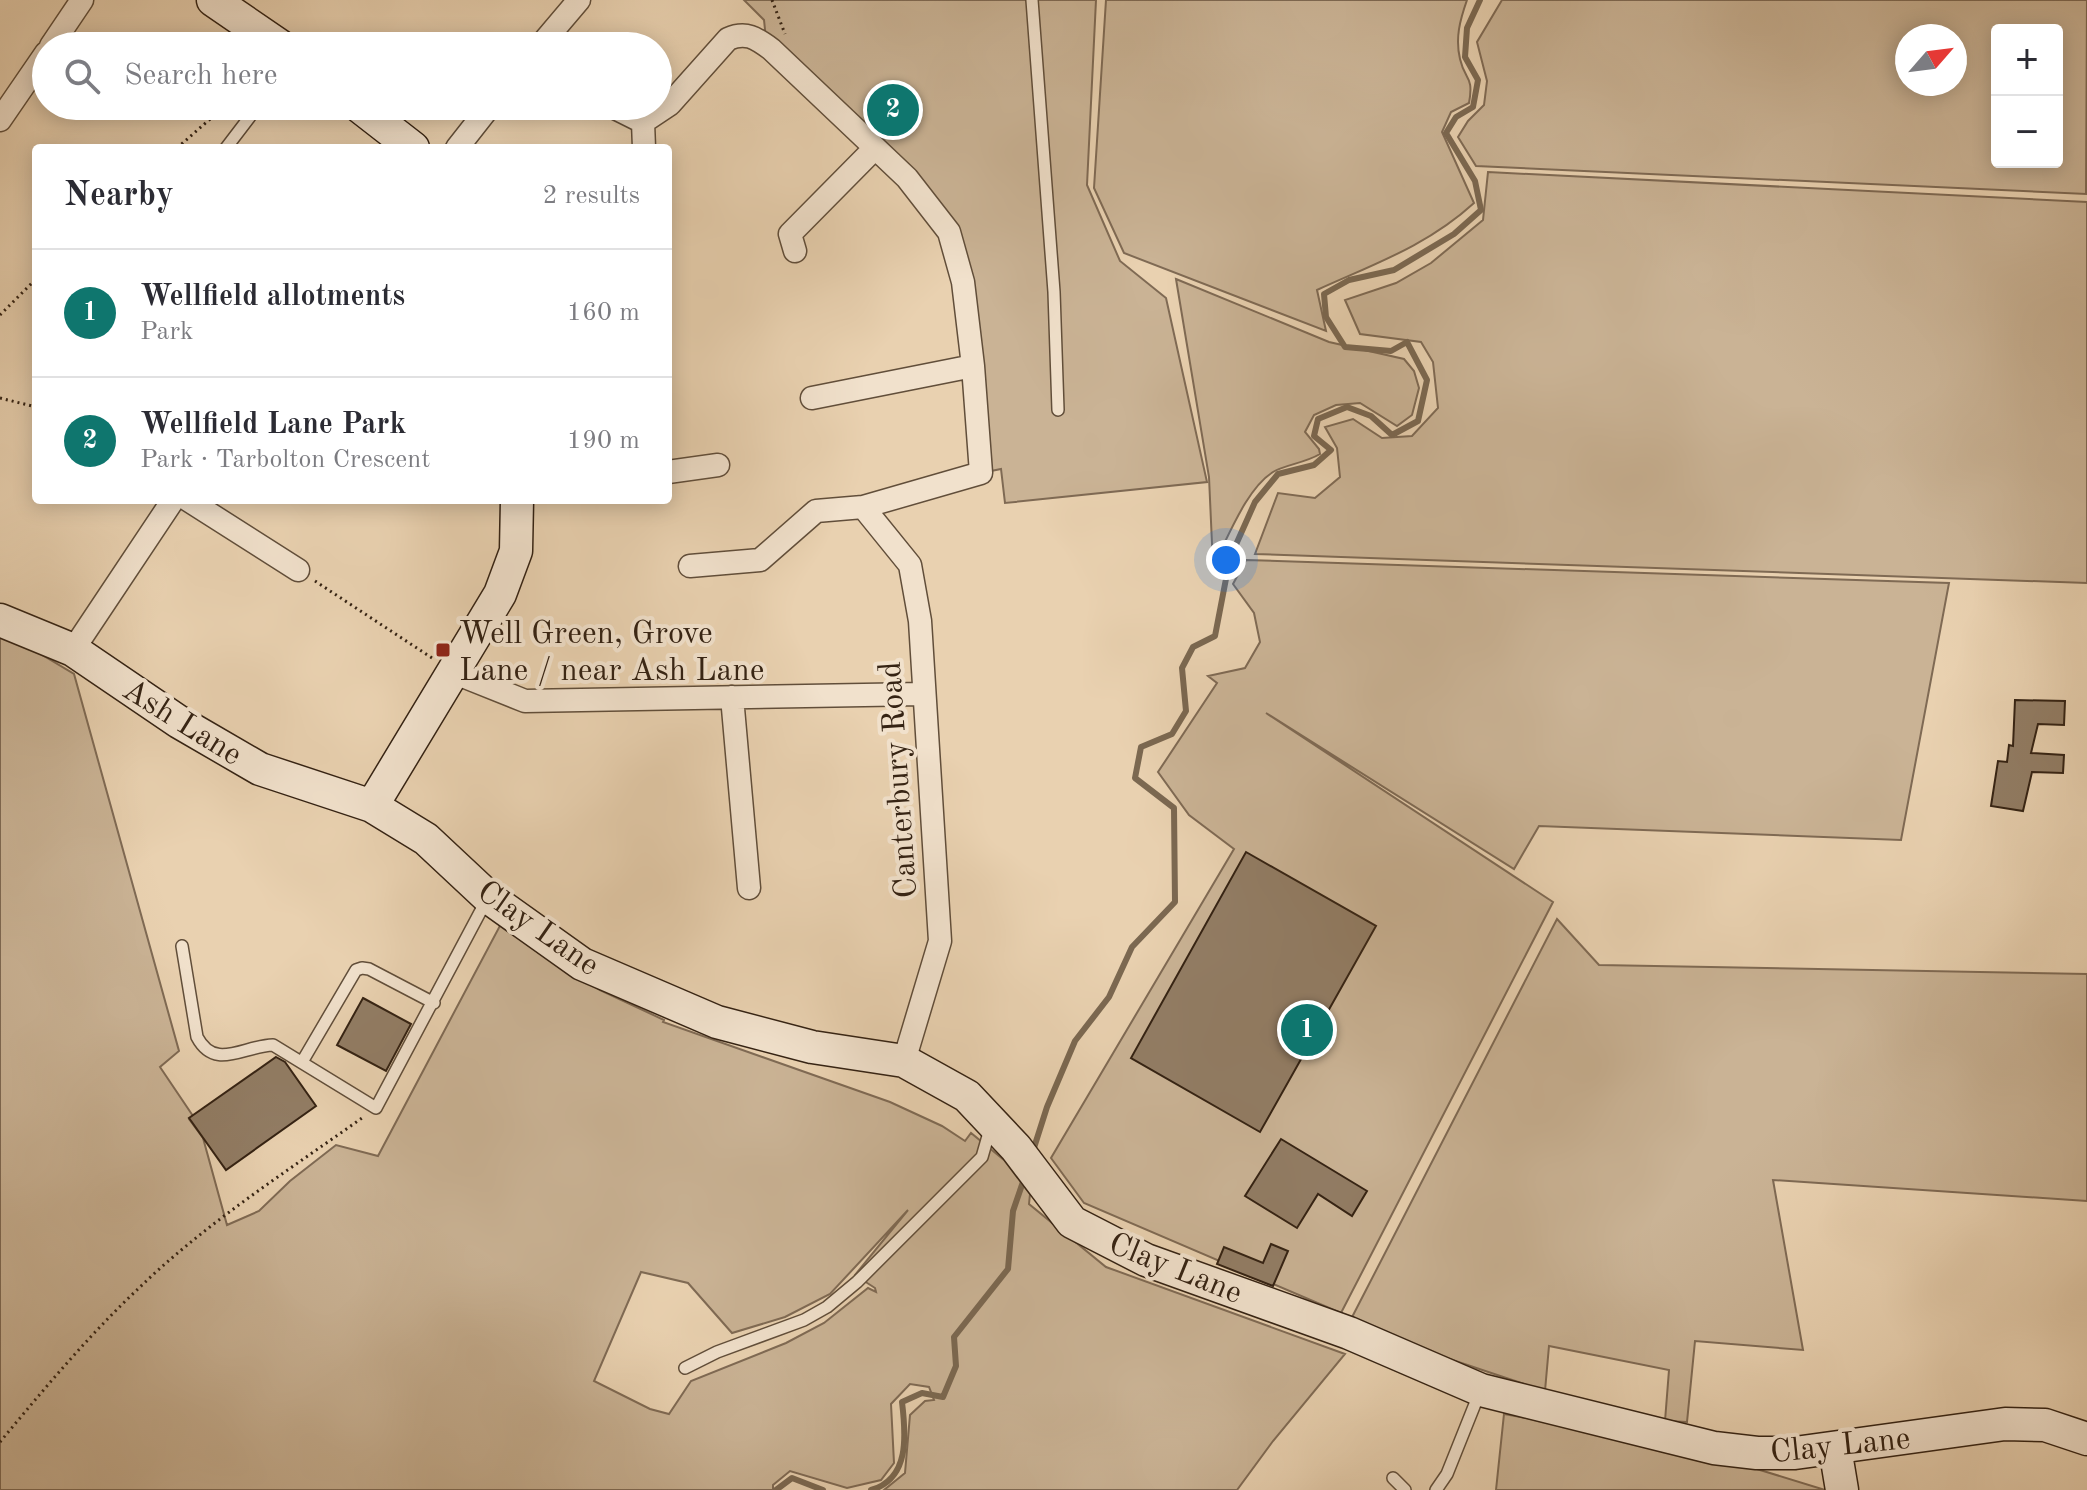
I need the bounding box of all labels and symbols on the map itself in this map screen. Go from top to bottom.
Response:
north arrow [1895,24,1967,96]
pin: 2 [867,80,919,140]
your location [1206,540,1246,580]
place label: Well Green, Grove Lane / near Ash Lane [459,619,764,688]
marker: Well Green, Grove Lane / near Ash Lane [434,641,452,659]
street label: Canterbury Road [876,660,924,899]
street label: Ash Lane [116,674,247,773]
street label: Clay Lane [471,876,604,983]
pin: 1 [1281,1000,1333,1060]
street label: Clay Lane [1104,1229,1246,1311]
street label: Clay Lane [1769,1424,1912,1470]

